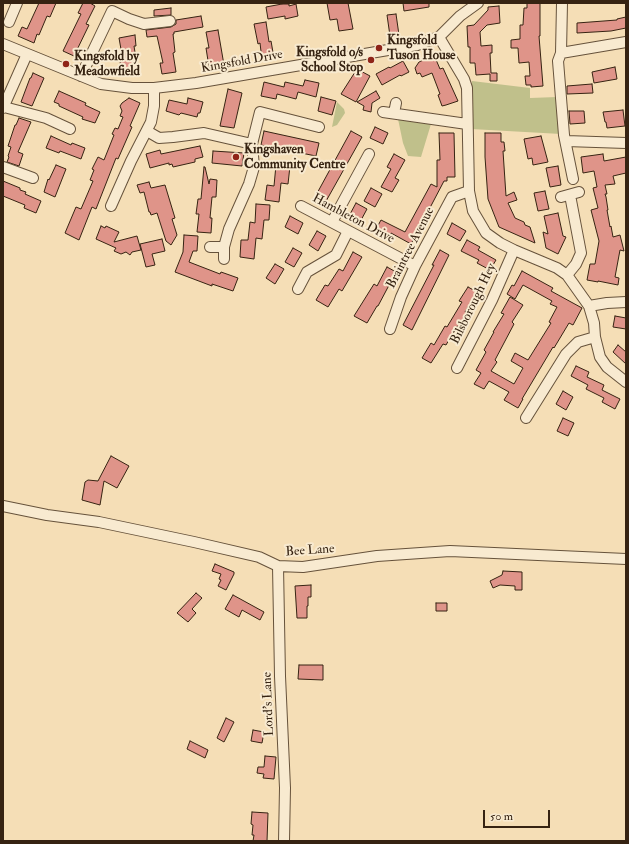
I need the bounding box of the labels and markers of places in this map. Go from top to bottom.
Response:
place label: Kingsfold Tuson House [387,33,456,64]
marker: Kingsfold Tuson House [374,43,384,53]
place label: Kingsfold o/s School Stop [296,45,363,76]
place label: Kingsfold by Meadowfield [74,49,140,80]
marker: Kingsfold o/s School Stop [366,55,376,65]
marker: Kingsfold by Meadowfield [61,59,71,69]
place label: Kingshaven Community Centre [244,142,345,173]
marker: Kingshaven Community Centre [231,152,241,162]

